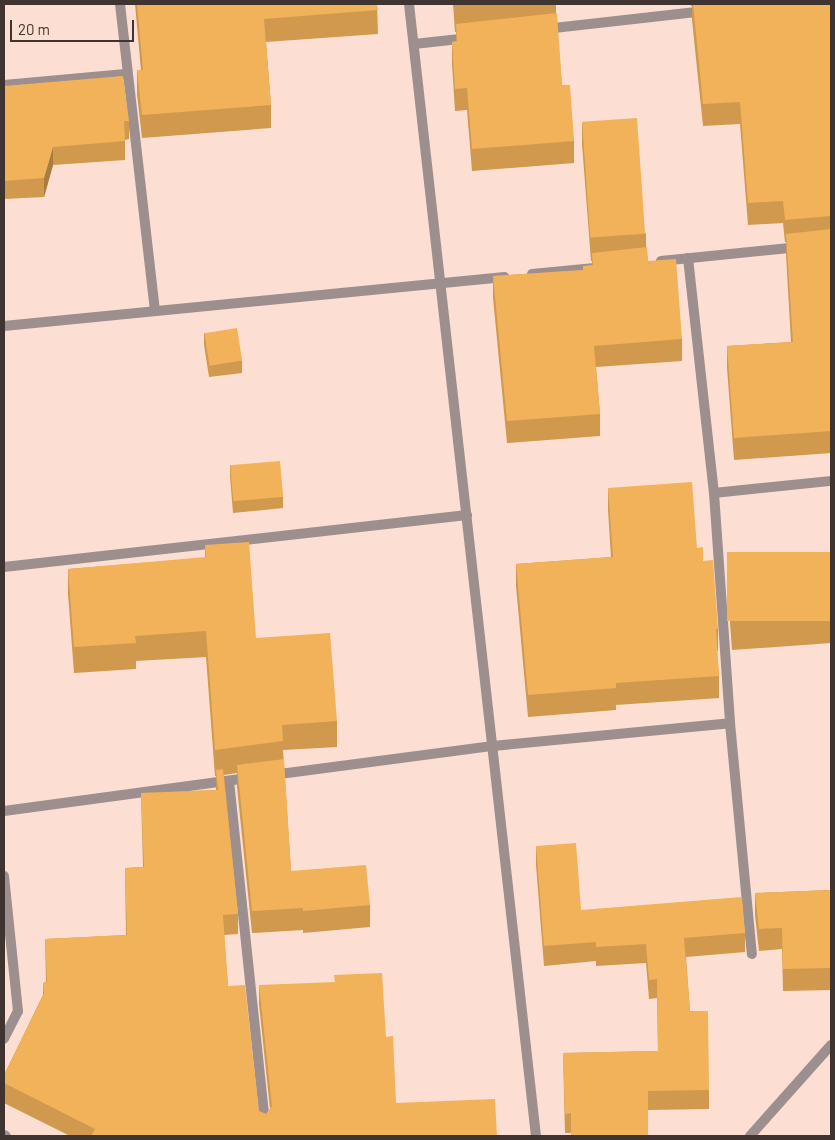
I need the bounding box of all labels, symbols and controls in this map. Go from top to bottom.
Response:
scale bar [12,10,136,42]
text: 20 m [18,20,50,38]

